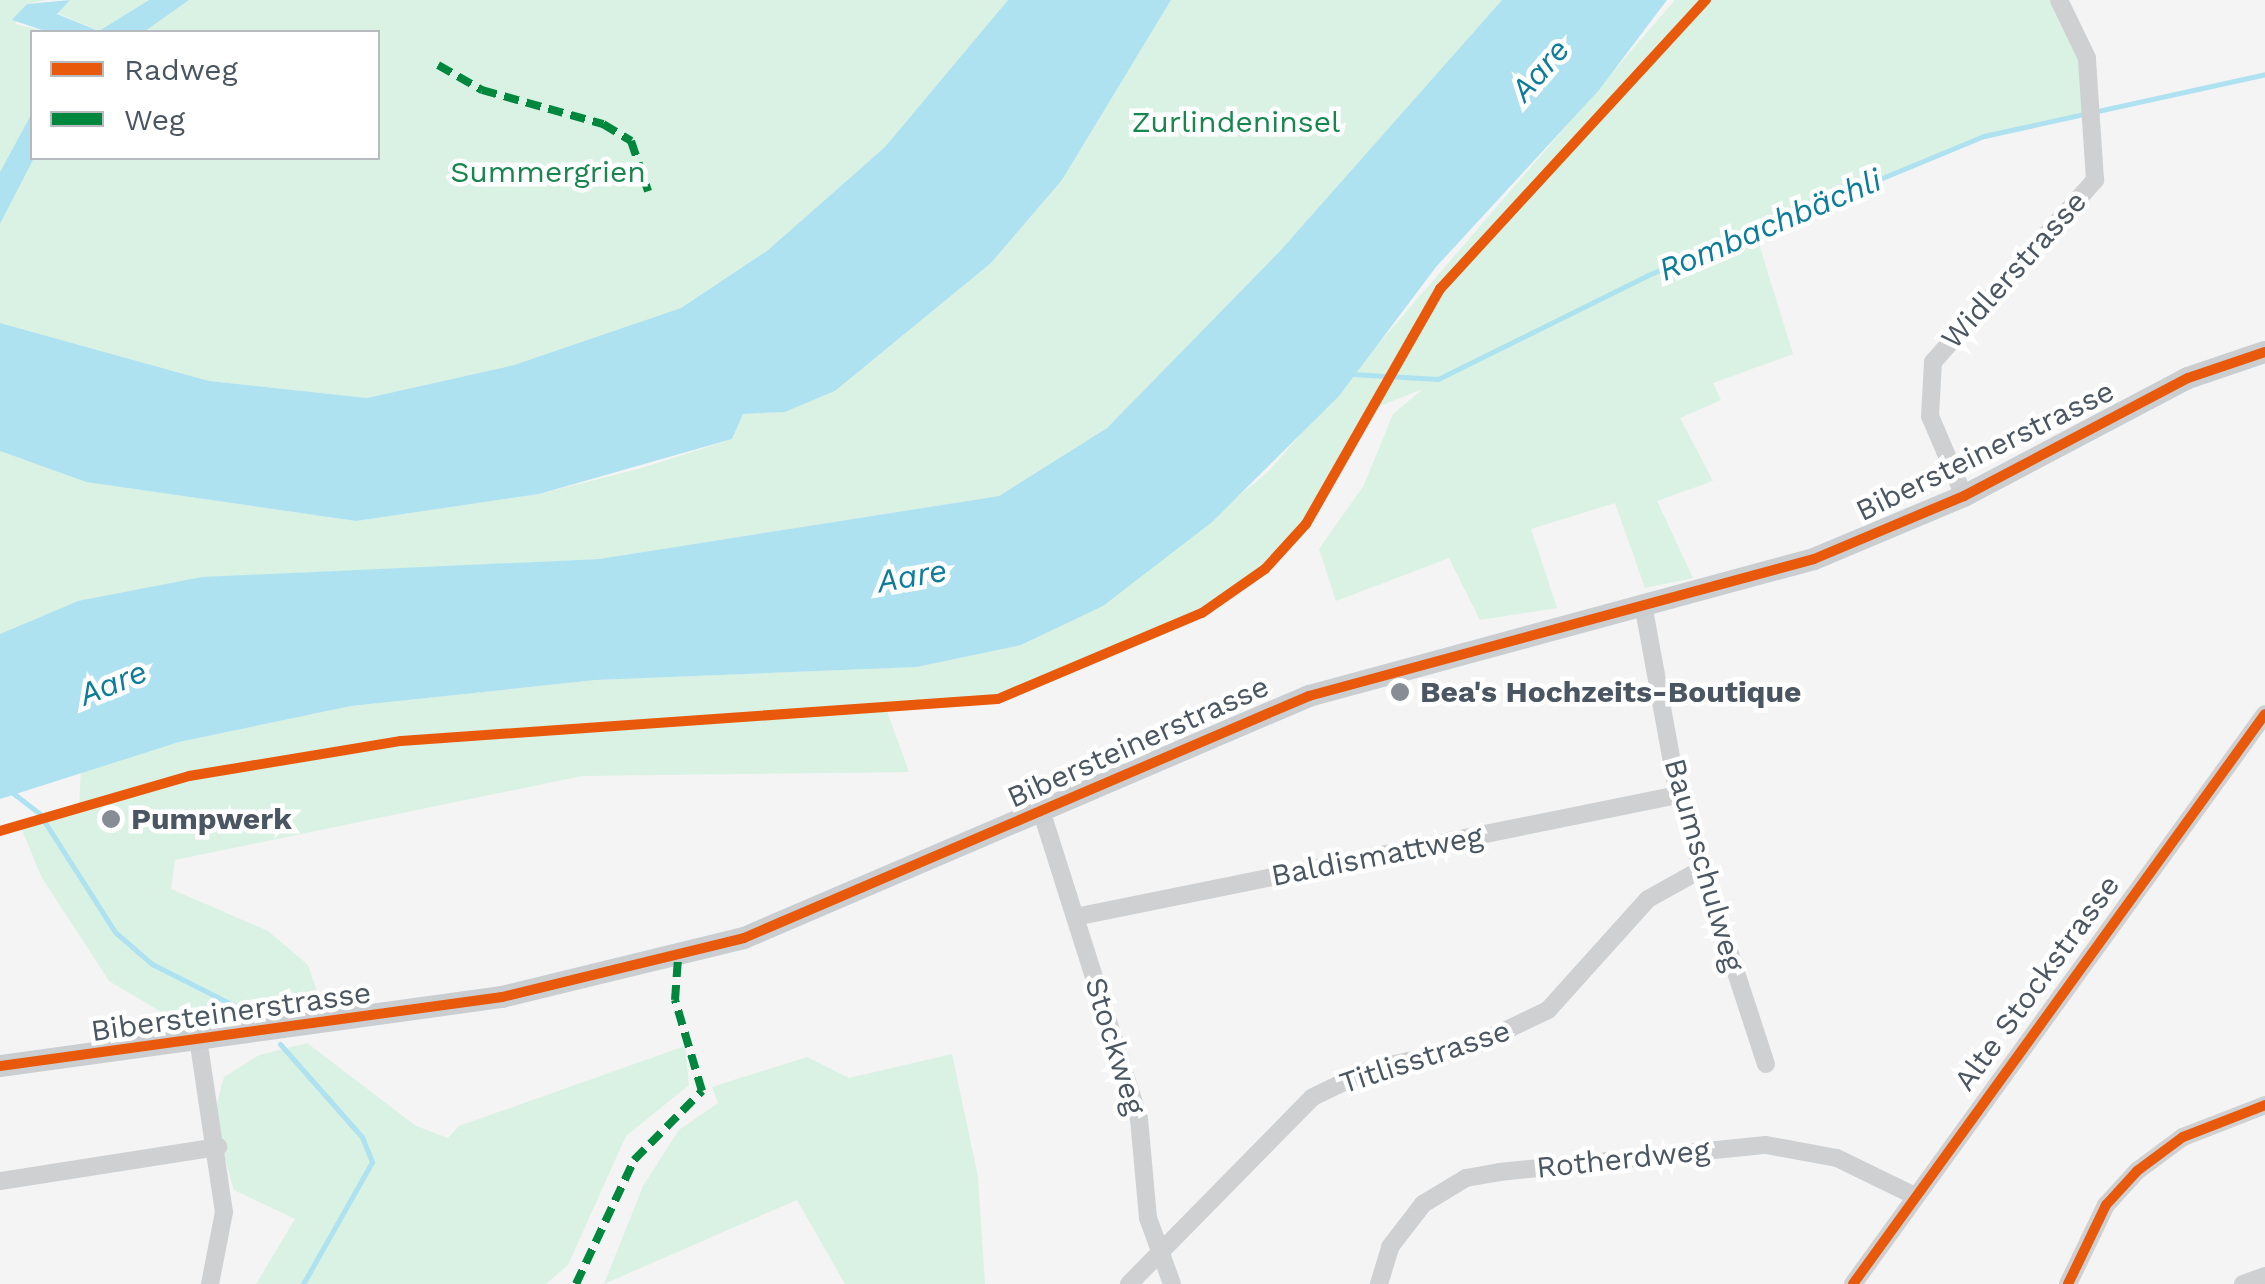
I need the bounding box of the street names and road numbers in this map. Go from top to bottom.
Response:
street label: Widlerstrasse [1934,184,2094,356]
street label: Bibersteinerstrasse [1850,373,2120,529]
street label: Bibersteinerstrasse [1002,668,1274,816]
street label: Baumschulweg [1656,754,1752,976]
street label: Baldismattweg [1268,818,1486,894]
street label: Alte Stockstrasse [1947,868,2127,1098]
street label: Stockweg [1077,973,1153,1119]
street label: Bibersteinerstrasse [89,975,373,1049]
street label: Titlisstrasse [1335,1012,1515,1102]
street label: Rotherdweg [1535,1132,1711,1186]

